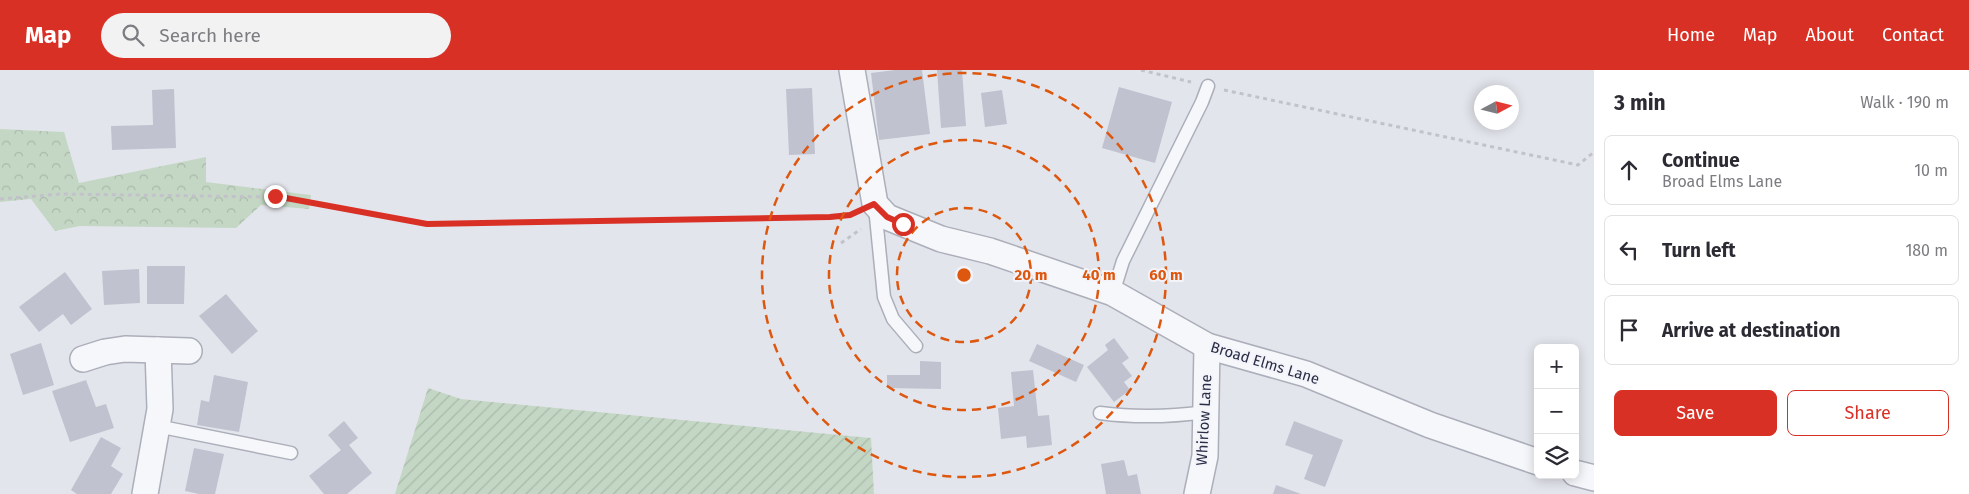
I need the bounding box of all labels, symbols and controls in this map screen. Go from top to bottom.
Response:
search box [101,13,451,58]
text: Map [25,21,71,49]
icon: search [119,21,147,49]
text: Search here [159,24,261,47]
text: Home [1667,24,1715,46]
text: Map [1743,24,1777,46]
text: About [1805,24,1854,46]
text: Contact [1882,24,1944,46]
north arrow [1474,85,1519,130]
text: 3 min [1614,90,1666,116]
text: Walk · 190 m [1860,93,1949,112]
text: Continue [1662,149,1740,172]
icon: ahead [1615,156,1643,184]
text: 10 m [1914,161,1948,180]
text: Broad Elms Lane [1662,172,1782,191]
route end [264,185,287,208]
route start [892,213,915,236]
icon: left [1615,236,1643,264]
text: Turn left [1662,239,1736,262]
text: 180 m [1905,241,1948,260]
centre of rings [955,266,973,284]
text: 20 m [1015,266,1047,284]
text: 40 m [1082,266,1116,284]
text: 60 m [1149,266,1183,284]
icon: arrive [1615,316,1643,344]
text: Arrive at destination [1662,319,1841,342]
street label: Broad Elms Lane [1208,338,1322,388]
map controls [1534,344,1579,479]
button: + [1534,344,1579,389]
street label: Whirlow Lane [1193,374,1215,466]
button: − [1534,389,1579,434]
button: Save [1614,390,1777,436]
button: Share [1787,390,1949,436]
button: layers [1534,434,1579,479]

